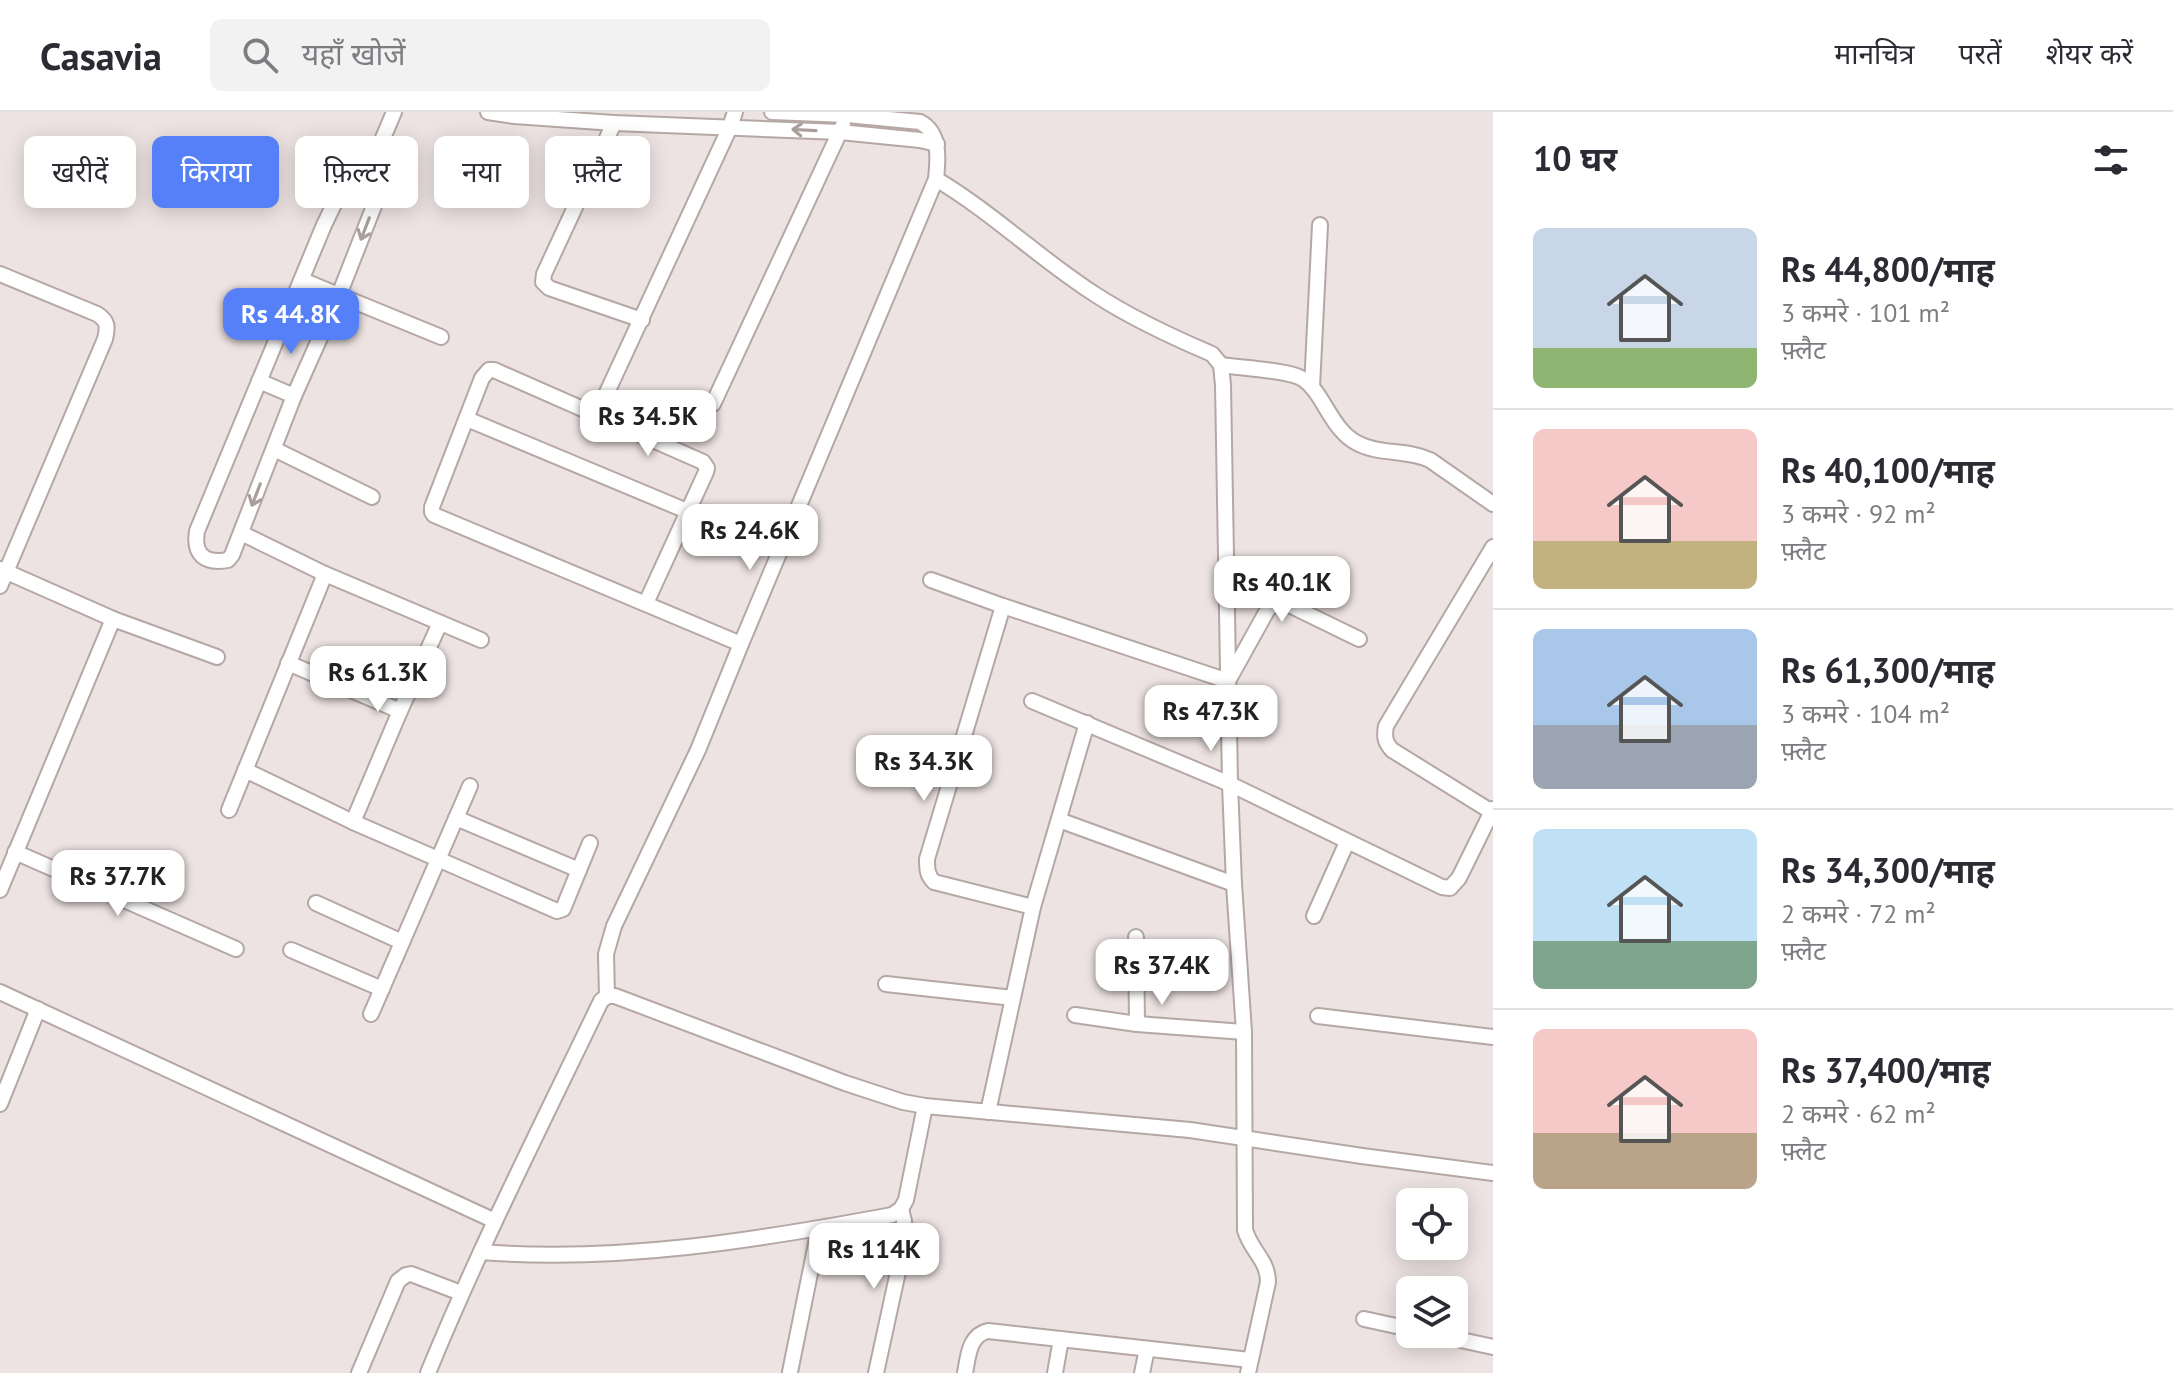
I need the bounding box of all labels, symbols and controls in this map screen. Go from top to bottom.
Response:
search box [210,19,770,91]
text: Casavia [40,31,162,80]
icon: search [238,33,282,77]
text: यहाँ खोजें [302,34,405,73]
text: मानचित्र [1834,35,1915,72]
text: परतें [1959,35,2002,72]
text: शेयर करें [2046,35,2133,72]
one-way arrow [791,123,818,138]
chip: खरीदें [24,136,136,208]
chip: किराया [152,136,279,208]
chip: फ़िल्टर [295,136,418,208]
chip: नया [434,136,529,208]
chip: फ़्लैट [545,136,650,208]
text: 10 घर [1533,136,1617,180]
icon: filters [2089,138,2133,182]
one-way arrow [357,216,371,241]
text: Rs 44,800/माह [1781,247,1995,291]
icon: home [1597,260,1693,356]
pin: Rs 44.8K [208,288,374,356]
text: 3 कमरे · 101 m² [1781,296,1950,329]
text: Rs 44.8K [241,297,341,330]
text: फ़्लैट [1781,333,1826,366]
pin: Rs 34.5K [565,390,731,458]
text: Rs 34.5K [598,399,698,432]
text: Rs 40,100/माह [1781,448,1995,492]
icon: home [1597,461,1693,557]
one-way arrow [248,482,262,507]
text: 3 कमरे · 92 m² [1781,497,1936,530]
pin: Rs 24.6K [667,504,833,572]
text: Rs 24.6K [700,513,800,546]
text: फ़्लैट [1781,534,1826,567]
pin: Rs 40.1K [1199,556,1365,624]
text: Rs 40.1K [1232,565,1332,598]
pin: Rs 61.3K [295,646,461,714]
text: Rs 61,300/माह [1781,648,1995,692]
text: Rs 61.3K [328,655,428,688]
icon: home [1597,661,1693,757]
pin: Rs 47.3K [1128,685,1294,753]
text: Rs 47.3K [1163,694,1259,727]
text: 3 कमरे · 104 m² [1781,697,1950,730]
text: फ़्लैट [1781,734,1826,767]
pin: Rs 34.3K [841,735,1007,803]
text: Rs 34.3K [874,744,974,777]
text: Rs 34,300/माह [1781,848,1995,892]
pin: Rs 37.7K [35,850,201,918]
text: Rs 37.7K [70,859,166,892]
icon: home [1597,861,1693,957]
text: 2 कमरे · 72 m² [1781,897,1936,930]
text: फ़्लैट [1781,934,1826,967]
pin: Rs 37.4K [1079,939,1245,1007]
text: Rs 37.4K [1114,948,1210,981]
text: Rs 37,400/माह [1781,1048,1991,1092]
icon: home [1597,1061,1693,1157]
text: 2 कमरे · 62 m² [1781,1097,1936,1130]
text: फ़्लैट [1781,1134,1826,1167]
map controls [1396,1188,1468,1348]
button: locate [1396,1188,1468,1260]
pin: Rs 114K [800,1223,948,1291]
text: Rs 114K [827,1232,921,1265]
button: layers [1396,1276,1468,1348]

